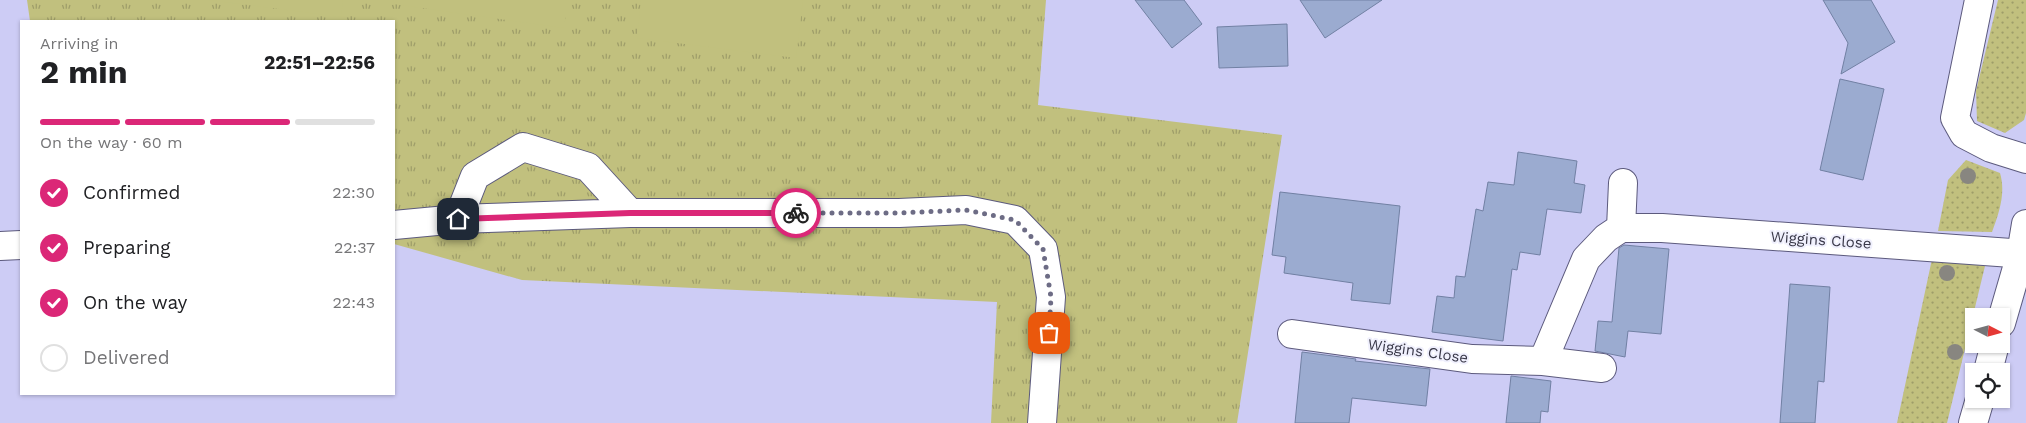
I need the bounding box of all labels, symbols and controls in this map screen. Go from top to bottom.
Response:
text: Arriving in [40,34,118,53]
text: 22:51–22:56 [264,51,375,74]
text: 2 min [40,53,128,91]
text: On the way · 60 m [40,133,182,152]
icon: check [40,179,68,207]
text: Confirmed [83,181,180,204]
text: 22:30 [332,183,375,202]
courier [771,188,821,238]
pin [437,198,479,240]
icon: bike [782,199,810,227]
icon: home [444,205,472,233]
street label: Wiggins Close [1770,227,1872,253]
icon: check [40,234,68,262]
text: Preparing [83,236,170,259]
text: 22:37 [334,238,375,257]
icon: check [40,289,68,317]
text: On the way [83,291,187,314]
text: 22:43 [333,293,375,312]
north arrow [1965,308,2010,352]
map controls [1965,308,2010,408]
pin [1028,312,1070,354]
icon: bag [1035,319,1063,347]
street label: Wiggins Close [1367,335,1469,367]
text: Delivered [83,346,170,369]
button: locate [1965,363,2010,408]

